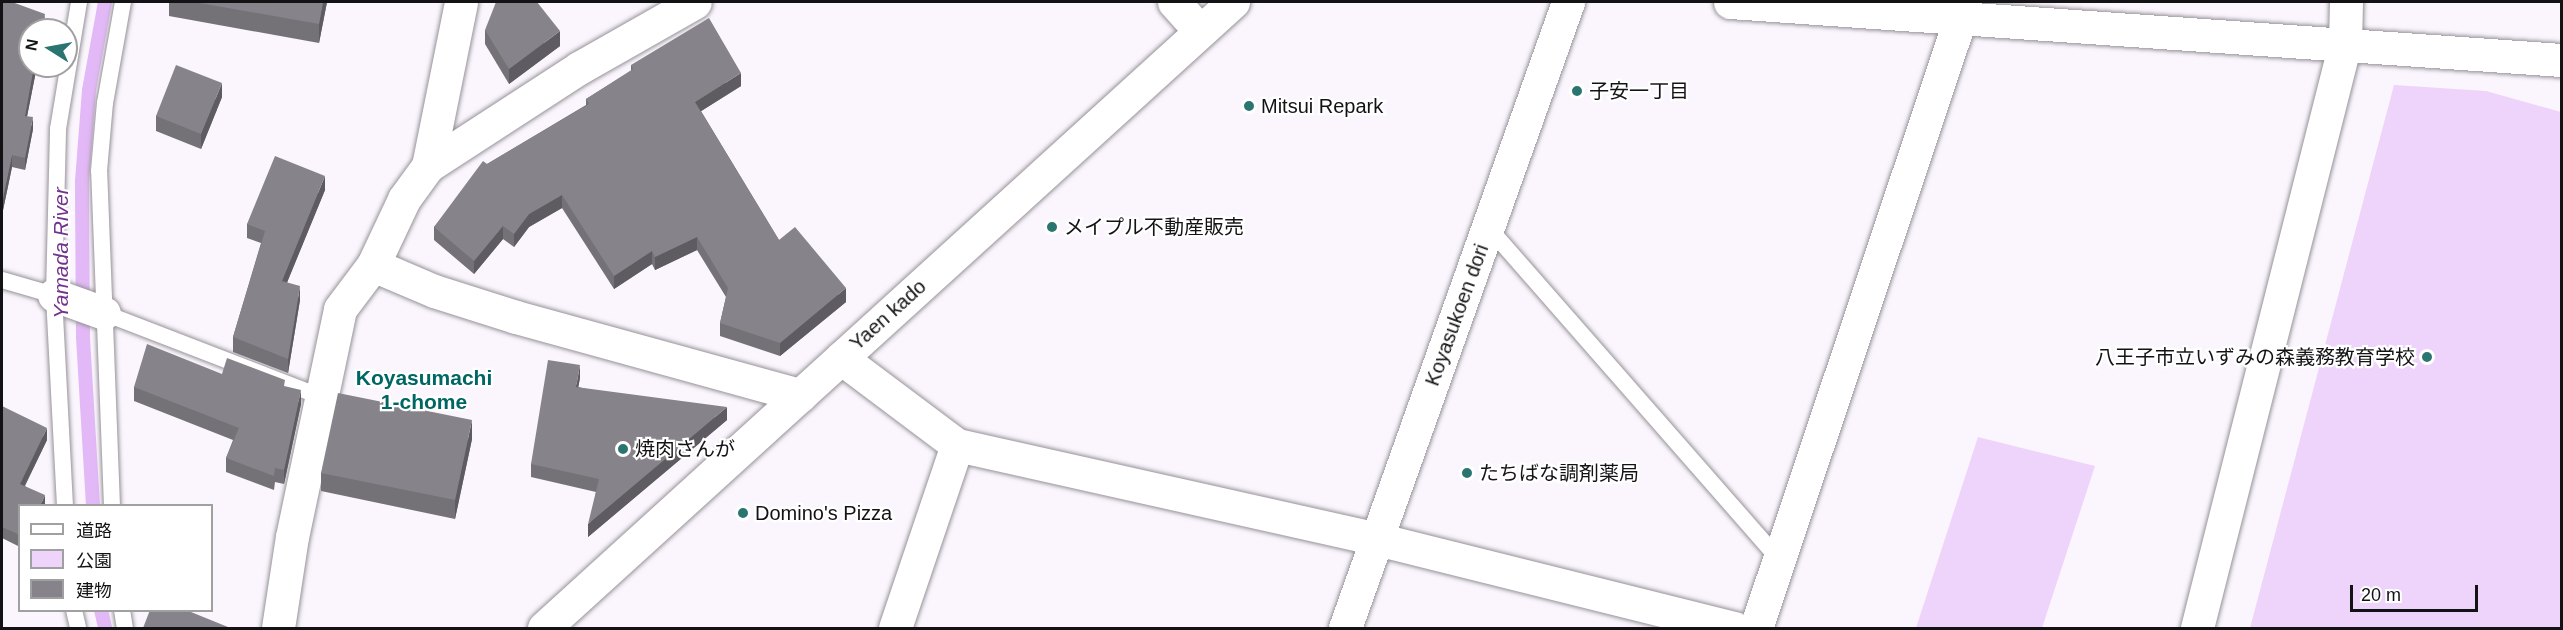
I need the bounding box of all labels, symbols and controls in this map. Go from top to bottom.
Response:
north arrow [18,18,78,78]
text: N [22,38,41,52]
place label: 子安一丁目 [1589,79,1689,103]
marker: 子安一丁目 [1570,84,1584,98]
place label: Mitsui Repark [1261,94,1383,118]
marker: Mitsui Repark [1242,99,1256,113]
water label: Yamada River [48,187,74,319]
place label: メイプル不動産販売 [1064,215,1244,239]
marker: メイプル不動産販売 [1045,220,1059,234]
street label: Koyasukoen dori [1420,241,1494,389]
street label: Yaen kado [845,275,931,355]
place label: 八王子市立いずみの森義務教育学校 [2095,345,2415,369]
marker: 八王子市立いずみの森義務教育学校 [2420,350,2434,364]
district label: Koyasumachi 1-chome [356,365,492,415]
place label: 焼肉さんが [635,437,735,461]
marker: 焼肉さんが [616,442,630,456]
place label: たちばな調剤薬局 [1479,461,1639,485]
marker: たちばな調剤薬局 [1460,466,1474,480]
place label: Domino's Pizza [755,501,892,525]
legend [18,504,213,612]
marker: Domino's Pizza [736,506,750,520]
text: 道路 [76,521,112,541]
text: 公園 [76,551,112,571]
scale bar [2353,573,2480,611]
text: 建物 [76,581,112,601]
text: 20 m [2361,585,2401,605]

